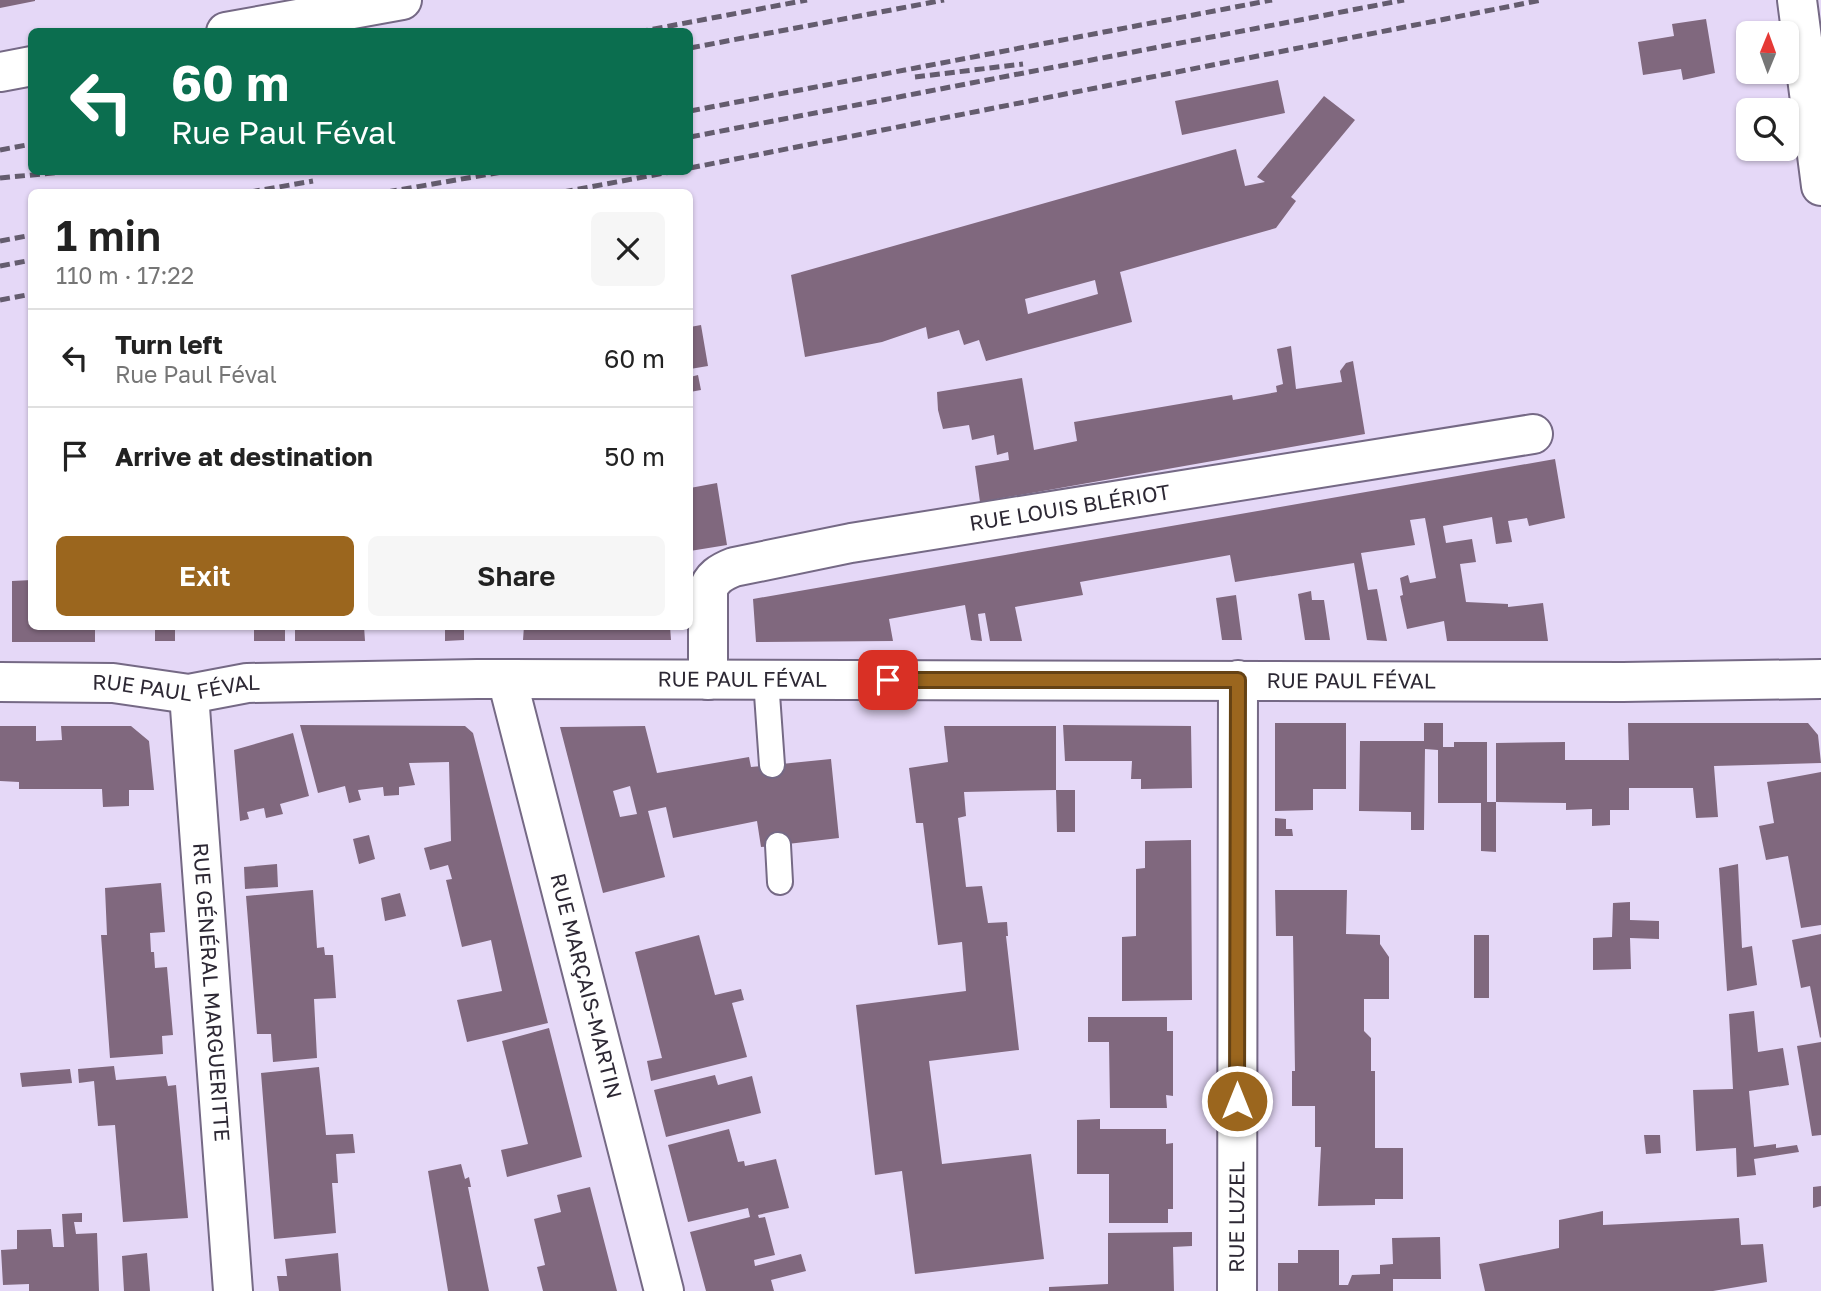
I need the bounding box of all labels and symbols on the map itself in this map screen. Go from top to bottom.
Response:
north arrow [1736,21,1799,84]
street label: RUE LOUIS BLÉRIOT [968,478,1172,536]
pin [858,650,918,710]
street label: RUE PAUL FÉVAL [657,665,827,692]
street label: RUE PAUL FÉVAL [1266,667,1436,694]
street label: RUE PAUL FÉVAL [92,668,260,706]
street label: RUE GÉNÉRAL MARGUERITTE [188,842,236,1142]
street label: RUE MARÇAIS-MARTIN [545,870,628,1101]
position arrow [1200,1064,1274,1138]
street label: RUE LUZEL [1223,1161,1249,1273]

